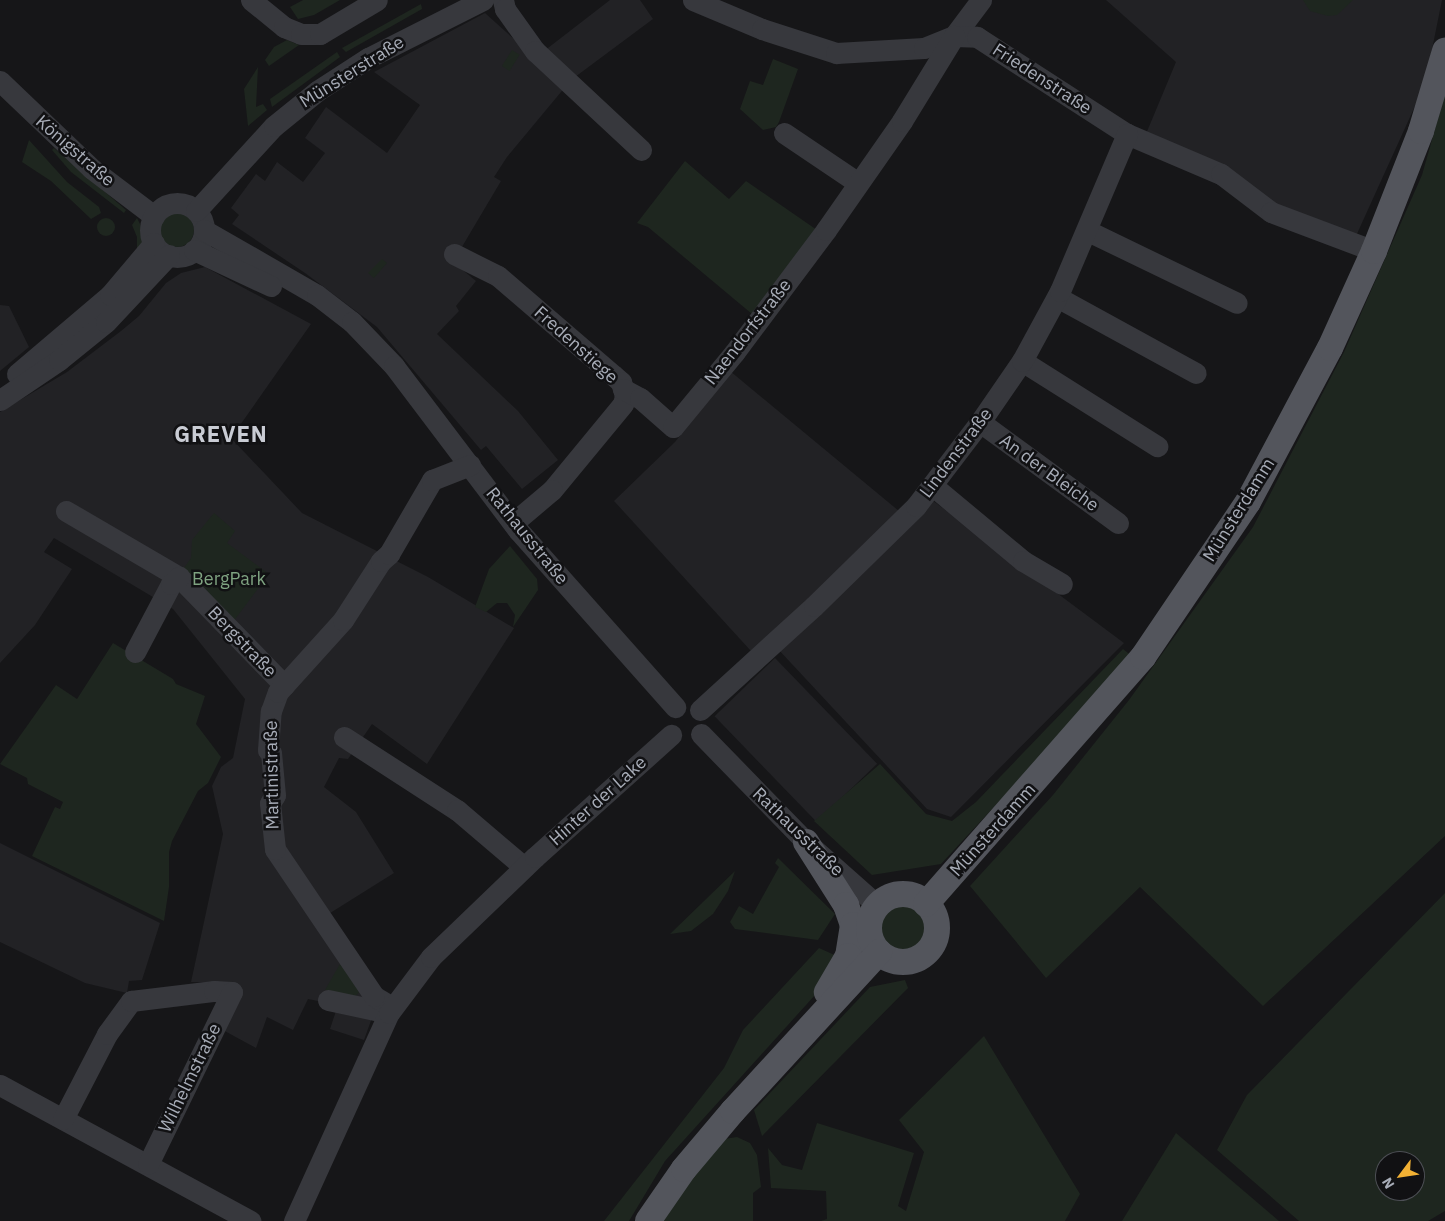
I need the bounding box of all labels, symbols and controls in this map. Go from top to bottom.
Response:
street label: Münsterstraße [296,31,408,113]
street label: Friedenstraße [988,39,1096,119]
street label: Königstraße [31,111,119,191]
street label: Naendorfstraße [700,275,796,389]
street label: Fredenstiege [530,302,622,388]
street label: Lindenstraße [915,404,997,502]
district label: GREVEN [173,421,269,447]
street label: An der Bleiche [995,430,1103,516]
street label: Münsterdamm [1199,454,1279,566]
street label: Rathausstraße [481,483,573,589]
park label: BergPark [192,568,266,590]
street label: Bergstraße [203,602,281,682]
street label: Martinistraße [260,720,284,830]
street label: Hinter der Lake [545,752,651,850]
street label: Münsterdamm [946,779,1040,881]
street label: Rathausstraße [748,783,848,881]
street label: Wilhelmstraße [154,1020,226,1136]
north arrow [1375,1151,1425,1201]
text: N [1378,1174,1398,1192]

